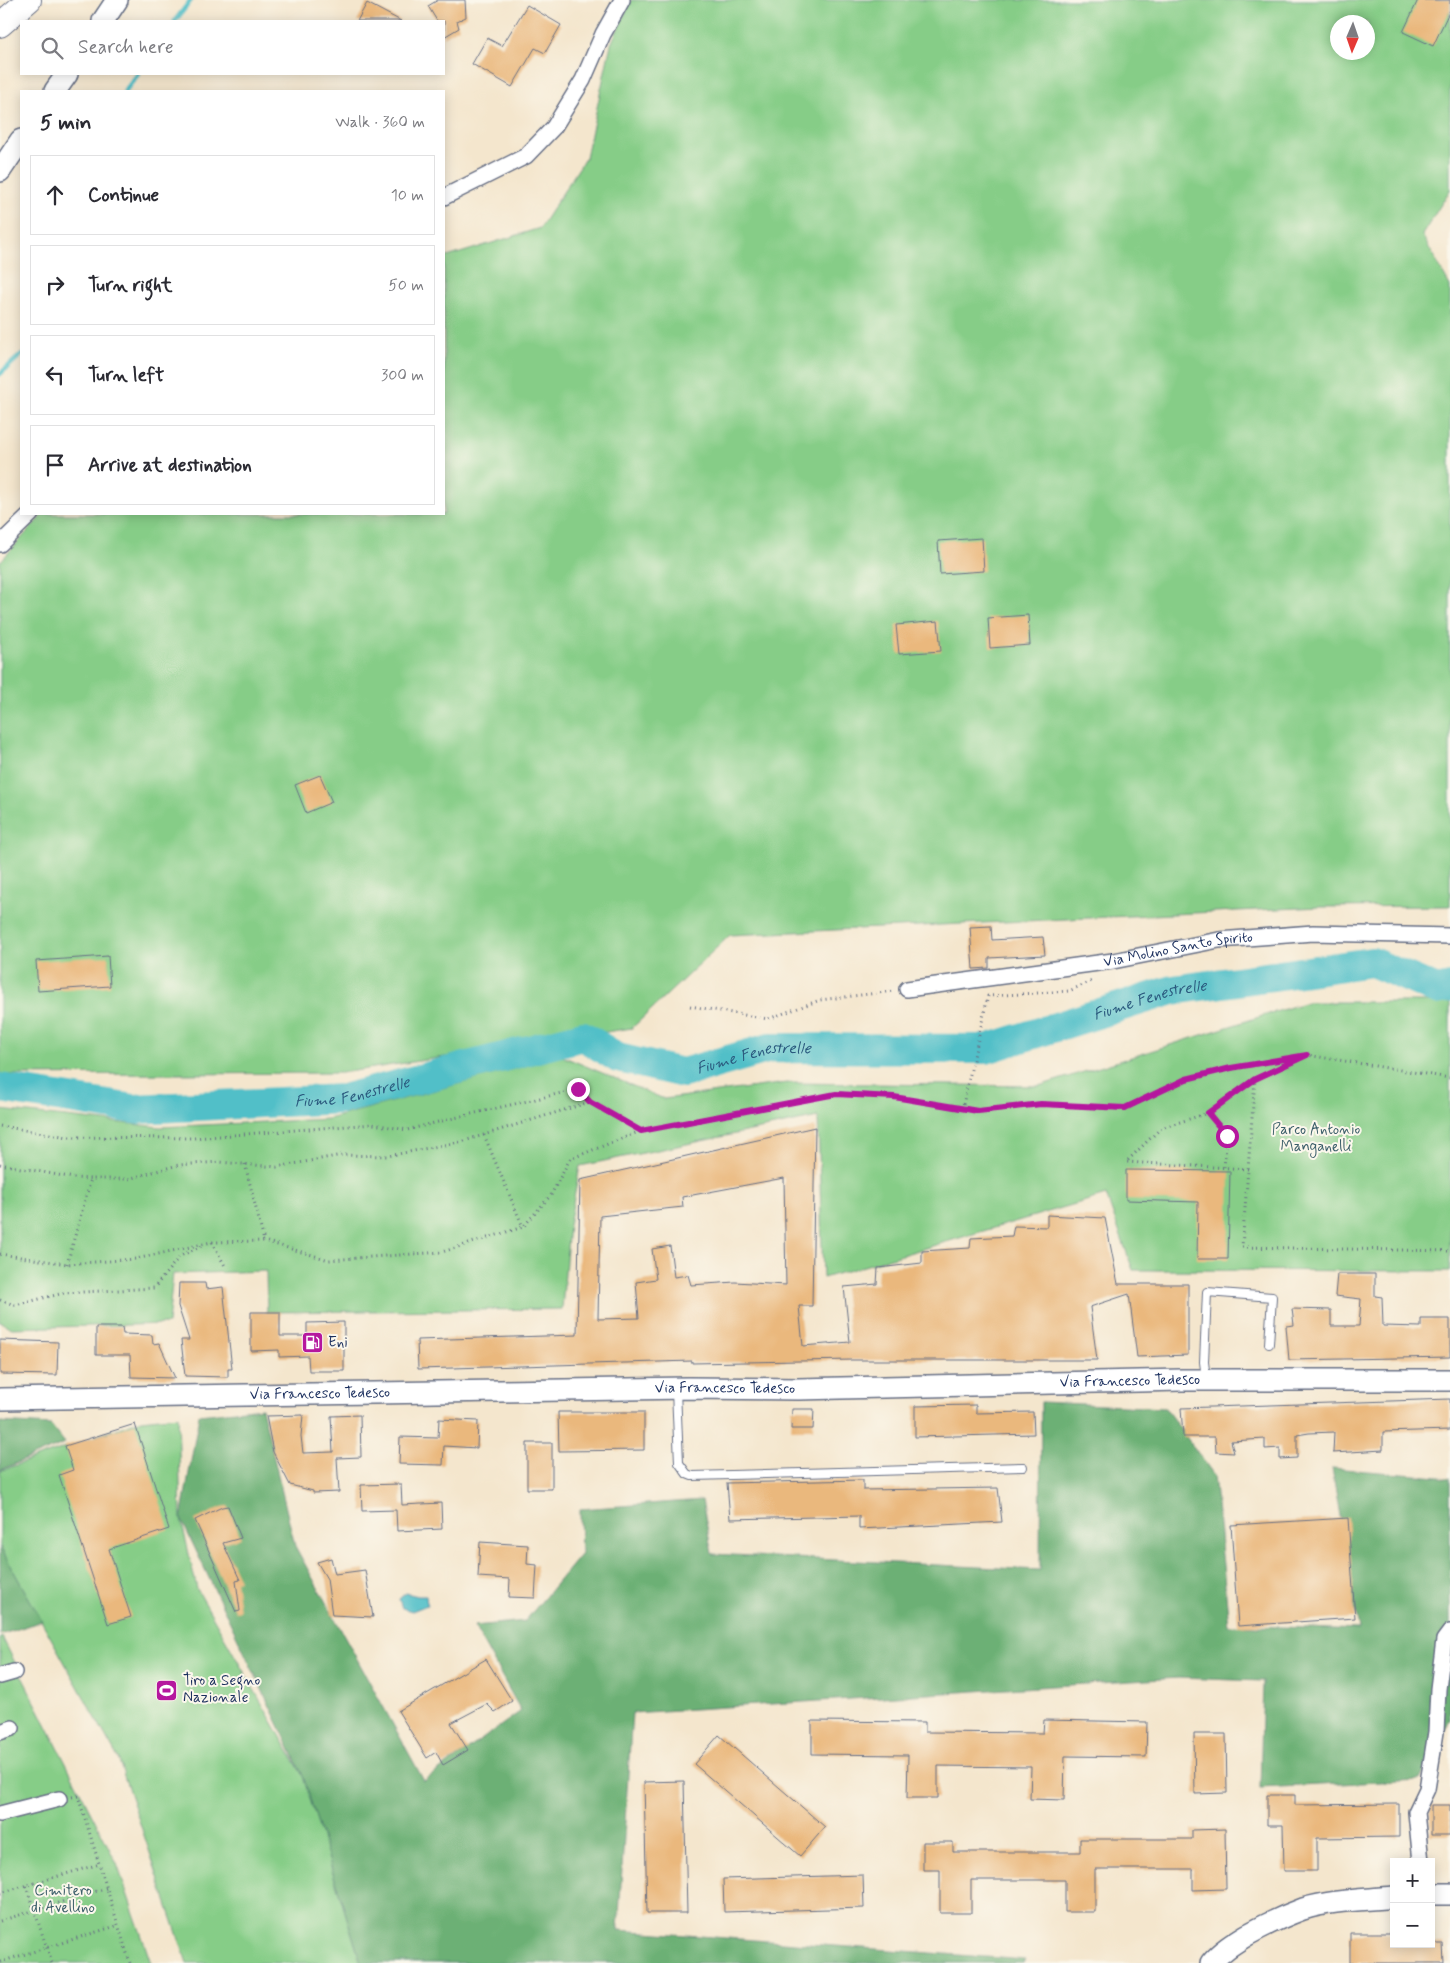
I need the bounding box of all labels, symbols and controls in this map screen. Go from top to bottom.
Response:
north arrow [1330,15,1375,60]
search box [20,20,445,75]
icon: search [38,34,66,62]
text: Search here [78,35,174,60]
text: 5 min [40,109,92,137]
text: Walk · 360 m [335,112,425,133]
icon: ahead [41,181,69,209]
text: Continue [88,183,159,208]
text: 10 m [391,185,424,206]
icon: right [41,271,69,299]
text: Turn right [88,273,172,298]
text: 50 m [388,275,424,296]
icon: left [41,361,69,389]
text: Turn left [88,363,164,388]
text: 300 m [381,365,424,386]
icon: arrive [41,451,69,479]
text: Arrive at destination [88,453,252,478]
street label: Via Molino Santo Spirito [1102,928,1254,972]
water label: Fiume Fenestrelle [1091,975,1209,1025]
water label: Fiume Fenestrelle [694,1037,812,1079]
water label: Fiume Fenestrelle [294,1071,413,1112]
route end [567,1078,590,1101]
park label: Parco Antonio Manganelli [1272,1120,1360,1158]
route start [1216,1125,1239,1148]
fuel station icon: Eni [300,1331,324,1355]
place label: Eni [328,1333,348,1353]
street label: Via Francesco Tedesco [1059,1370,1200,1393]
street label: Via Francesco Tedesco [655,1378,795,1399]
street label: Via Francesco Tedesco [250,1383,390,1405]
place label: Tiro a Segno Nazionale [183,1671,261,1708]
sports icon: Tiro a Segno Nazionale [155,1678,179,1702]
map controls [1390,1858,1435,1948]
button: + [1390,1858,1435,1903]
park label: Cimitero di Avellino [31,1881,95,1918]
button: − [1390,1903,1435,1948]

